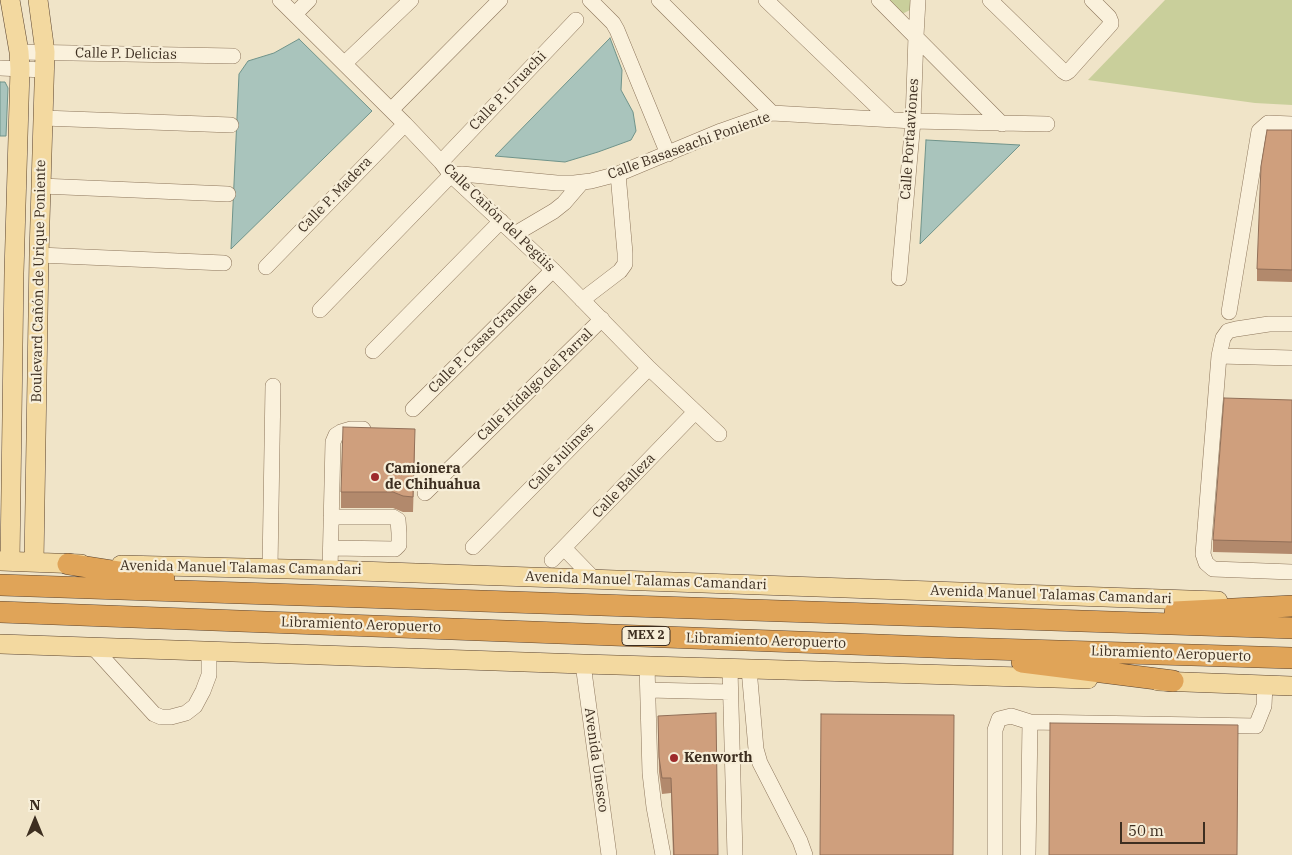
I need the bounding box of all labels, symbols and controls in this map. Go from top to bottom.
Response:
street label: Calle P. Delicias [75,45,177,63]
street label: Calle P. Uruachi [466,48,550,134]
street label: Calle Portaaviones [897,78,923,200]
street label: Calle Basaseachi Poniente [606,109,772,183]
street label: Calle P. Madera [294,153,376,237]
street label: Boulevard Cañón de Urique Poniente [28,159,50,403]
street label: Calle Cañón del Pegüis [440,160,558,276]
street label: Calle P. Casas Grandes [425,281,541,397]
street label: Calle Hidalgo del Parral [474,325,596,445]
street label: Calle Julimes [525,420,597,494]
street label: Calle Balleza [589,450,659,522]
place label: Camionera de Chihuahua [385,461,480,494]
marker: Camionera de Chihuahua [369,471,381,483]
street label: Avenida Manuel Talamas Camandari [120,557,362,579]
street label: Avenida Manuel Talamas Camandari [525,568,767,594]
street label: Avenida Manuel Talamas Camandari [930,582,1172,608]
street label: Libramiento Aeropuerto [281,614,441,636]
road number: MEX 2 [622,626,670,646]
street label: Libramiento Aeropuerto [686,630,846,652]
street label: Libramiento Aeropuerto [1091,643,1251,665]
street label: Avenida Unesco [580,707,612,813]
place label: Kenworth [684,750,753,766]
marker: Kenworth [668,752,680,764]
north arrow [10,795,60,845]
text: N [29,796,41,814]
scale bar [1122,812,1207,844]
text: 50 m [1128,821,1164,840]

